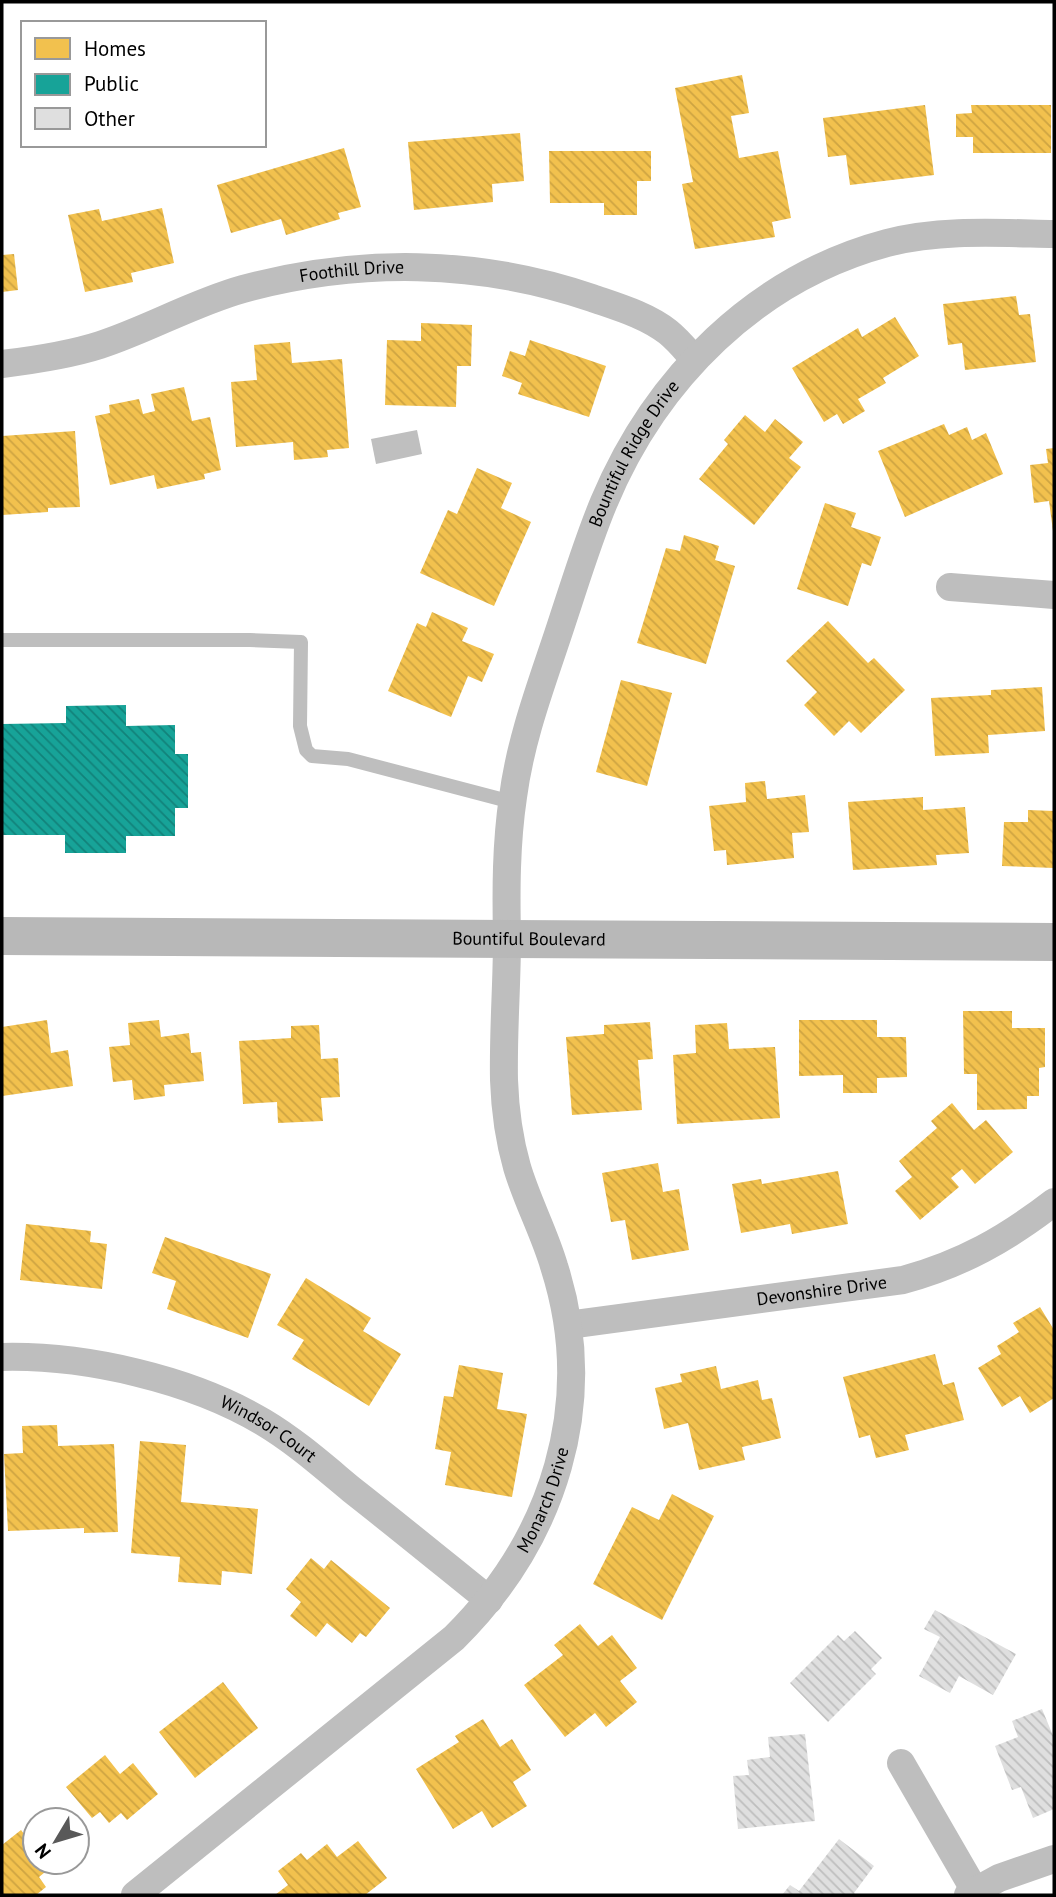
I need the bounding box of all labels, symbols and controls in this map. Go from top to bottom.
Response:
legend [21,21,266,147]
text: Homes [84,35,146,62]
text: Public [84,70,139,97]
text: Other [84,105,135,132]
street label: Foothill Drive [297,255,404,287]
street label: Bountiful Ridge Drive [583,375,684,530]
street label: Bountiful Boulevard [452,927,606,950]
street label: Devonshire Drive [755,1270,888,1311]
street label: Windsor Court [217,1390,321,1467]
street label: Monarch Drive [511,1445,573,1557]
north arrow [21,1806,91,1876]
text: N [29,1839,56,1864]

